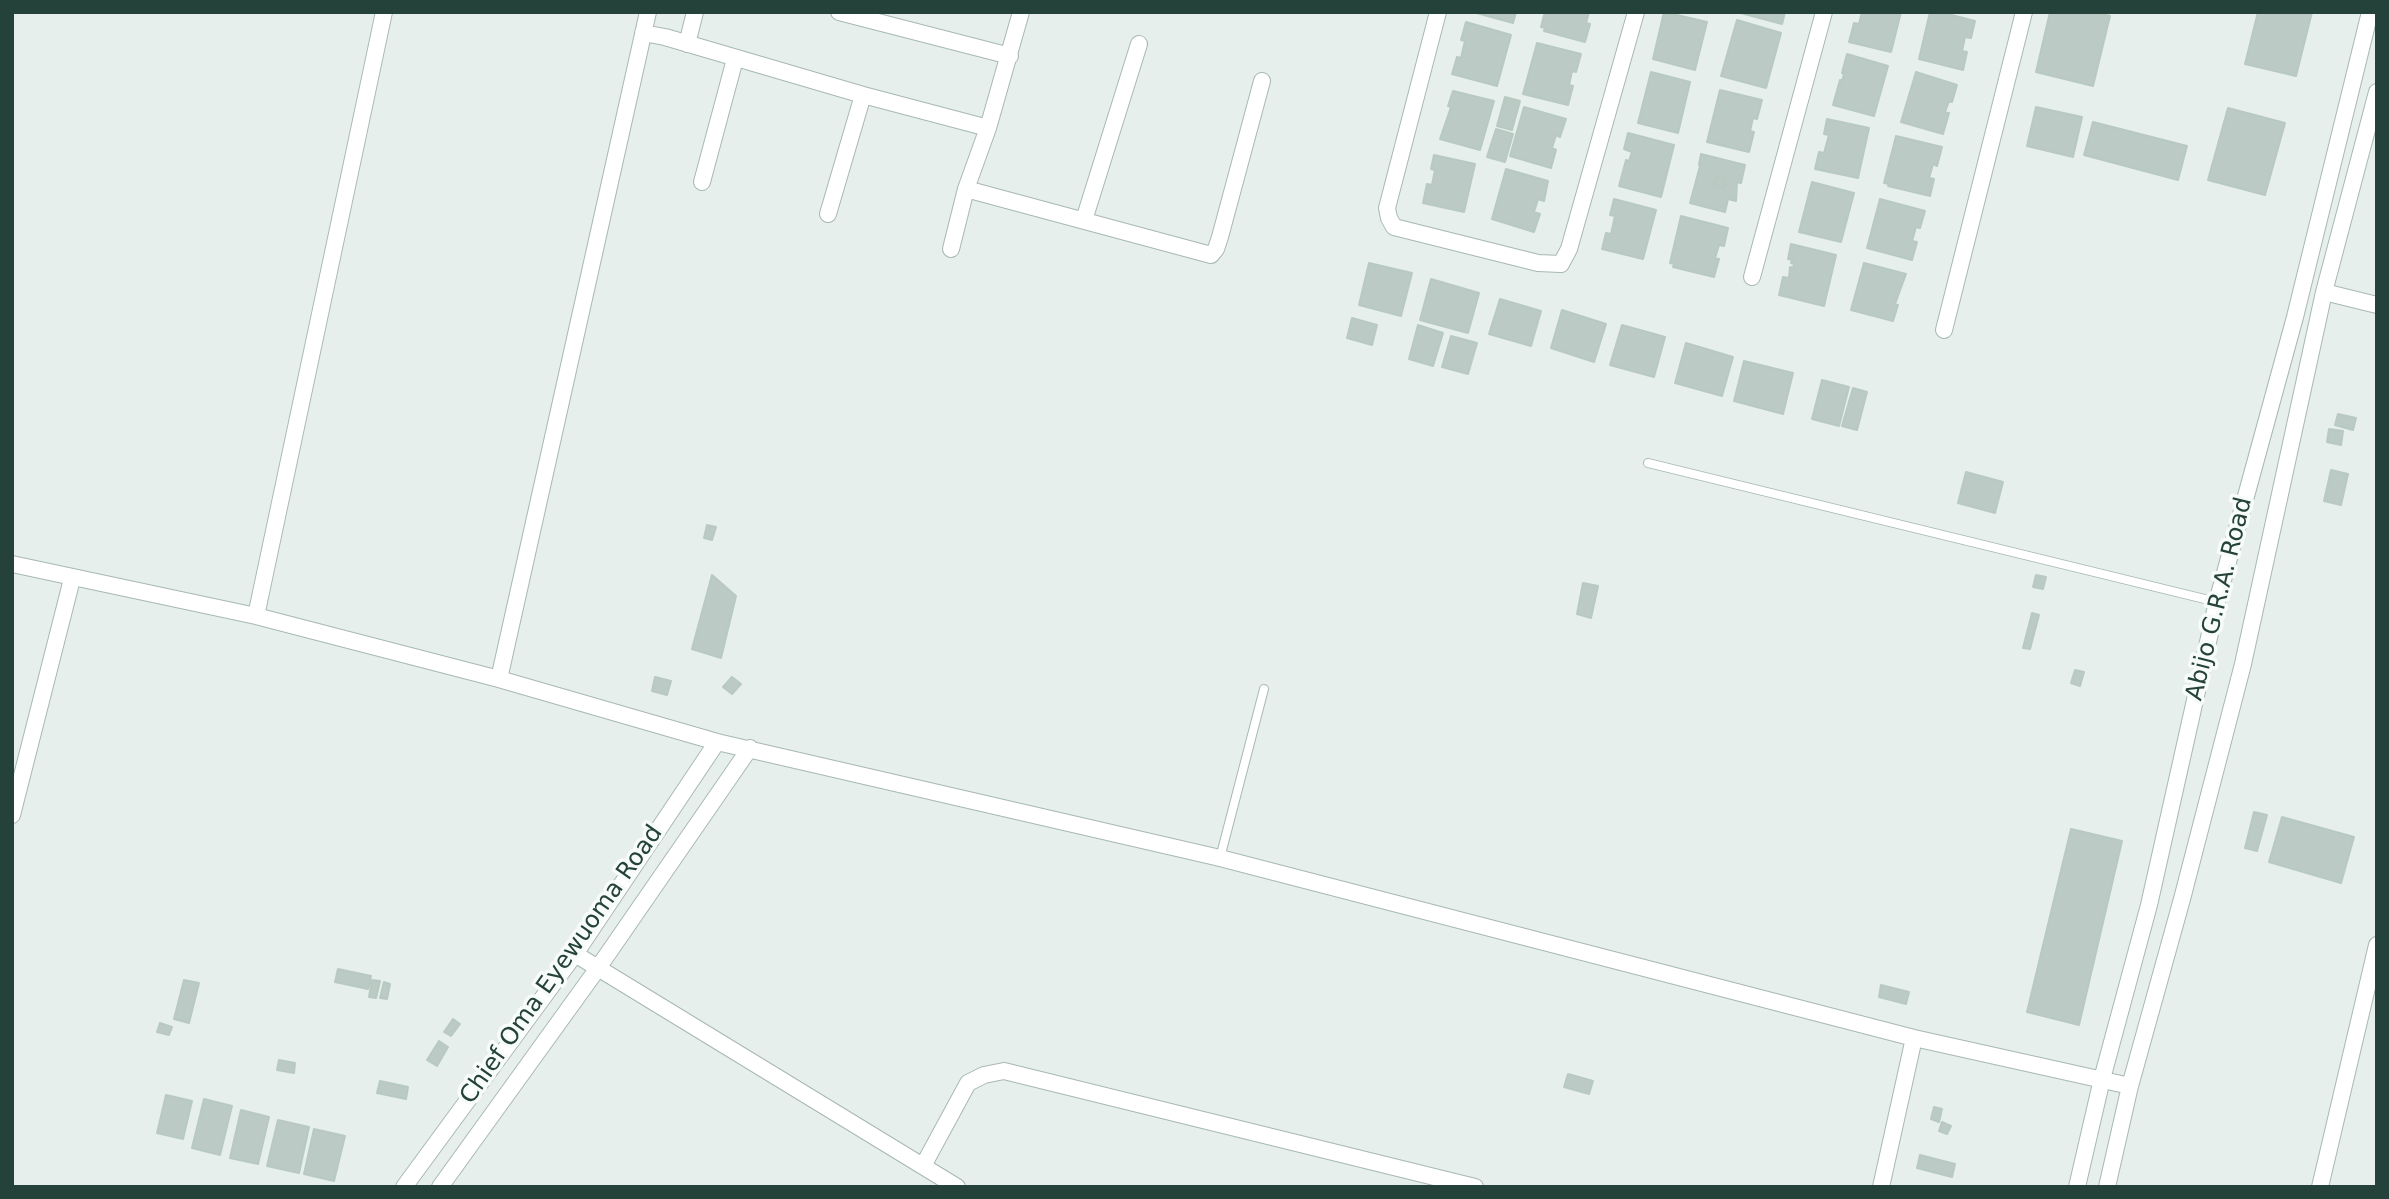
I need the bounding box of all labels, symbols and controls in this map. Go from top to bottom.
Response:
street label: Abijo G.R.A. Road [2181,494,2259,704]
street label: Chief Oma Eyewuoma Road [455,820,669,1110]

